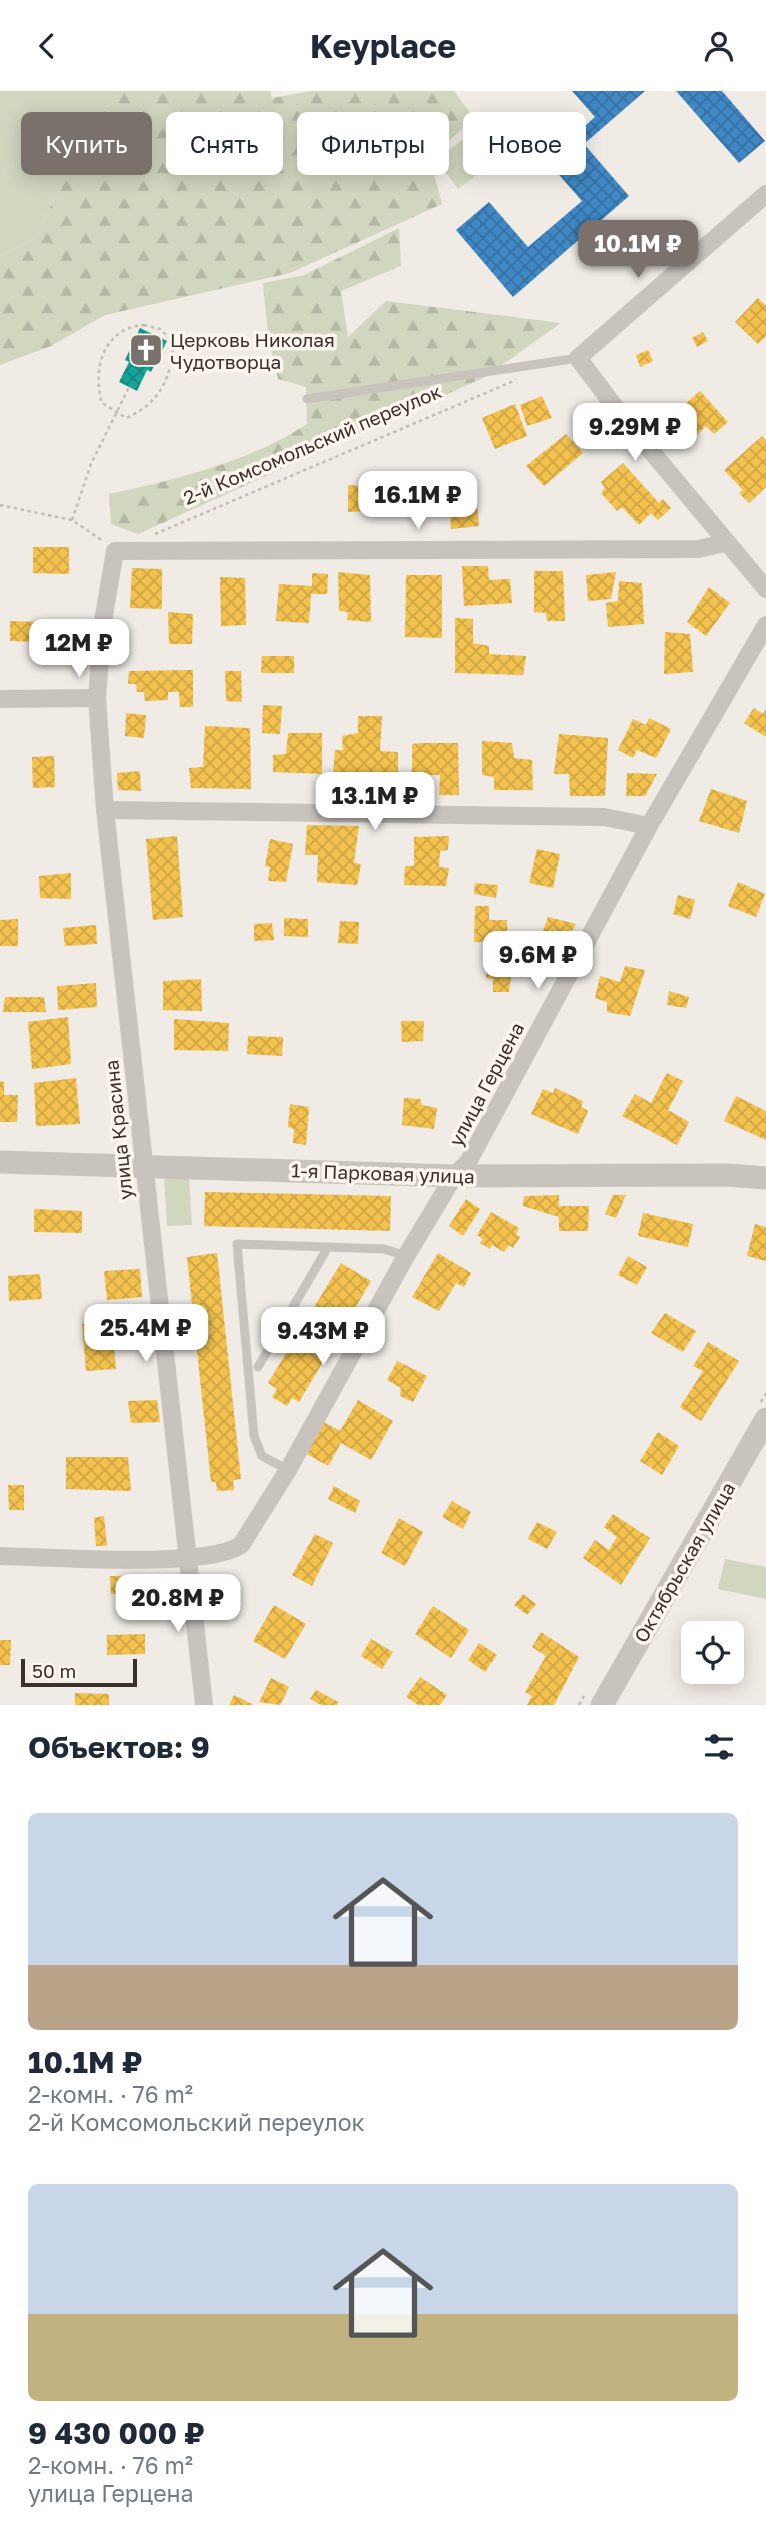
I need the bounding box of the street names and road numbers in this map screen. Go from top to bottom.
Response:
street label: 2-й Комсомольский переулок [179,379,445,509]
street label: улица Герцена [444,1018,528,1150]
street label: улица Красина [99,1059,137,1201]
street label: 1-я Парковая улица [291,1158,475,1188]
street label: Октябрьская улица [629,1478,739,1646]

